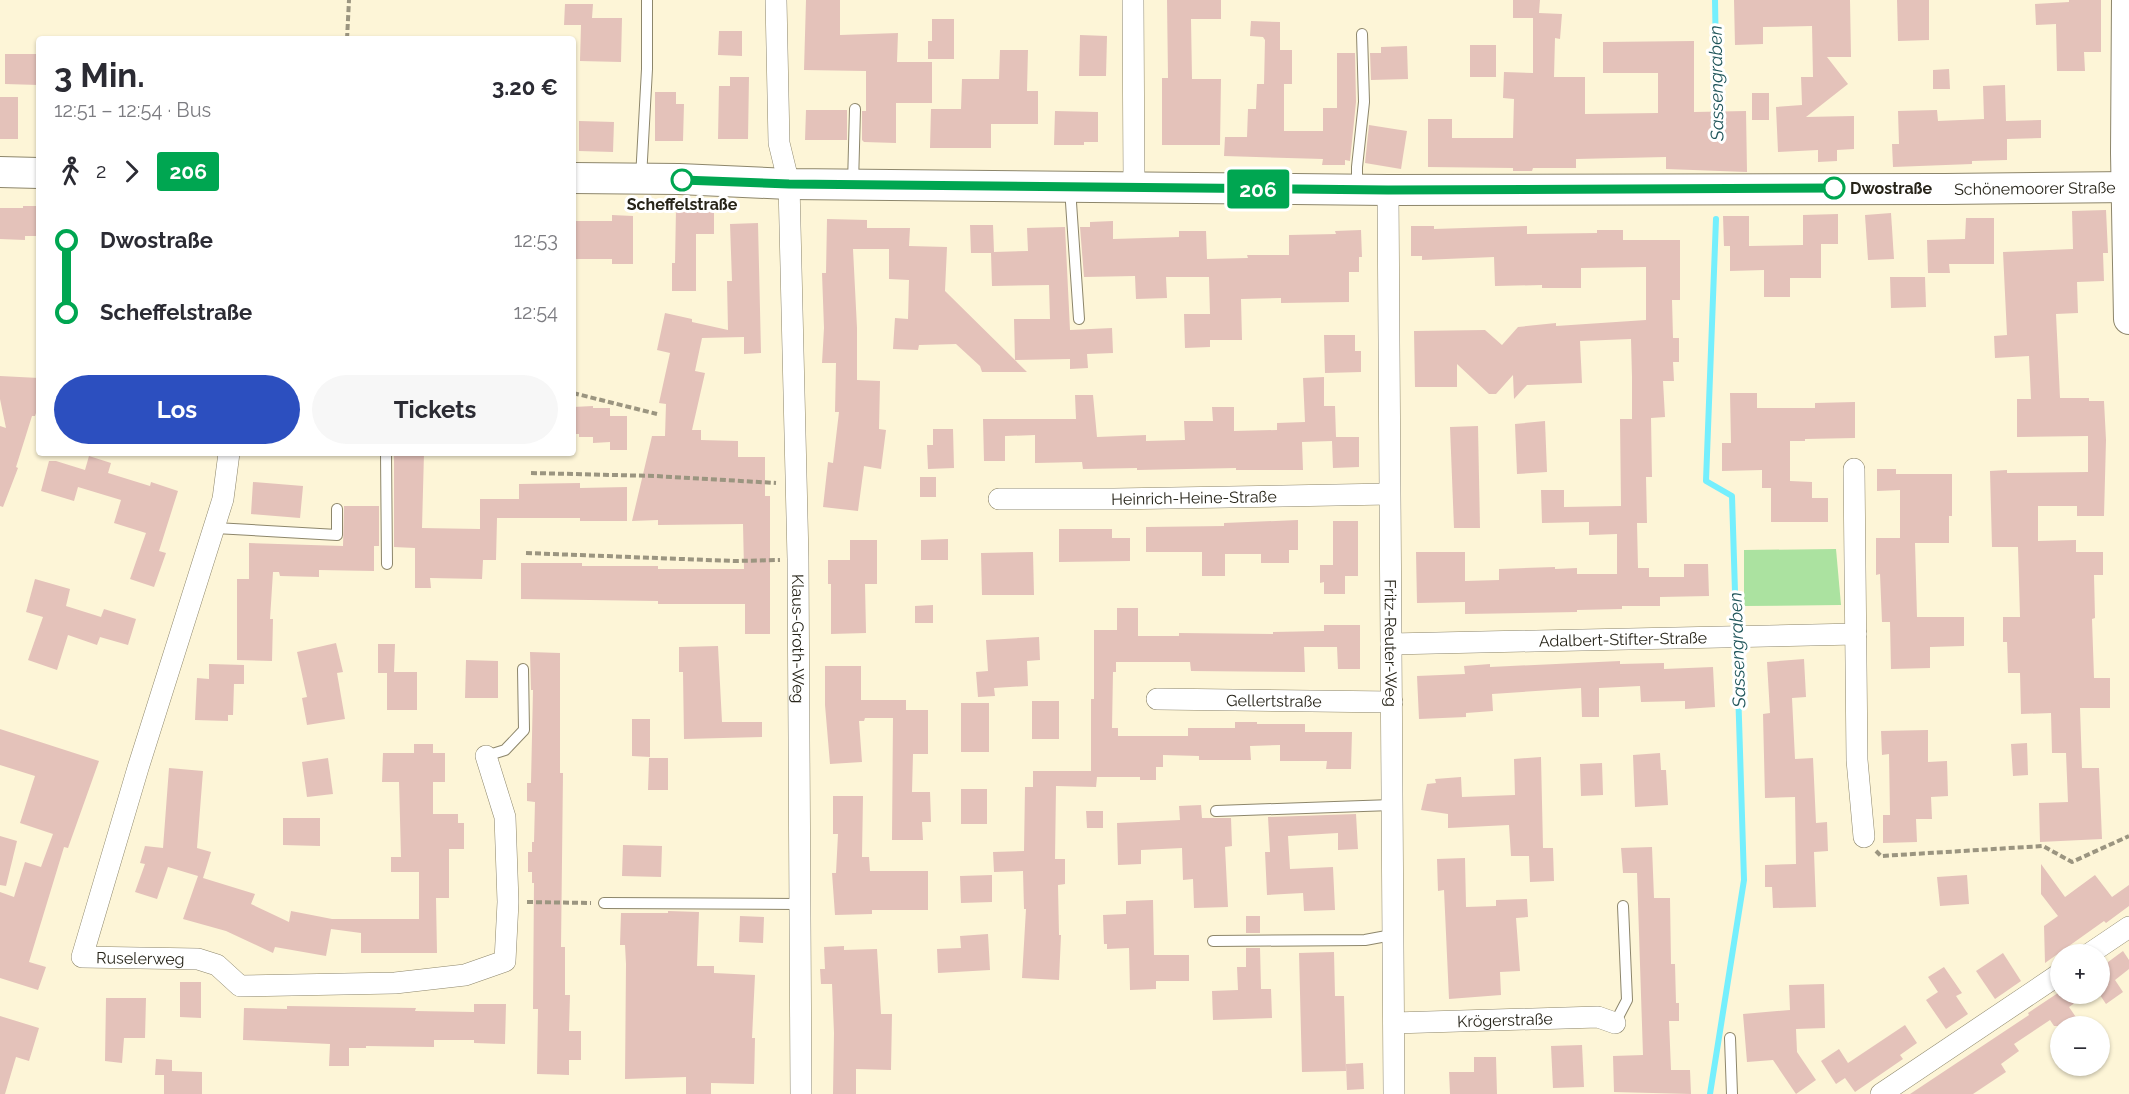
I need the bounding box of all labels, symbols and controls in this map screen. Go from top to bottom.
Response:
water label: Sassengraben [1704,25,1728,142]
text: 3 Min. [54,56,145,95]
text: 3.20 € [492,74,558,100]
text: 12:51 – 12:54 · Bus [54,98,211,122]
icon: walk [54,155,87,188]
icon: forward [115,155,148,188]
text: 2 [96,159,106,183]
text: 206 [169,159,207,184]
marker: Scheffelstraße [671,169,693,191]
line badge: 206 [1224,170,1292,208]
text: 206 [1239,177,1277,202]
marker: Dwostraße [1823,177,1845,199]
street label: Schönemoorer Straße [1954,178,2116,198]
place label: Dwostraße [1850,179,1933,198]
place label: Scheffelstraße [627,195,738,214]
text: Dwostraße [100,227,213,253]
text: 12:53 [514,228,558,252]
text: Scheffelstraße [100,299,252,325]
text: 12:54 [513,300,558,324]
button: Los [54,375,300,444]
button: Tickets [312,375,558,444]
street label: Heinrich-Heine-Straße [1111,487,1277,509]
street label: Klaus-Groth-Weg [789,574,808,703]
street label: Fritz-Reuter-Weg [1381,579,1401,707]
water label: Sassengraben [1724,592,1750,709]
street label: Adalbert-Stifter-Straße [1539,628,1707,650]
street label: Gellertstraße [1226,690,1322,711]
map controls [2050,944,2110,1076]
button: + [2050,944,2110,1004]
street label: Ruselerweg [96,948,185,968]
street label: Krögerstraße [1457,1009,1553,1031]
button: − [2050,1016,2110,1076]

